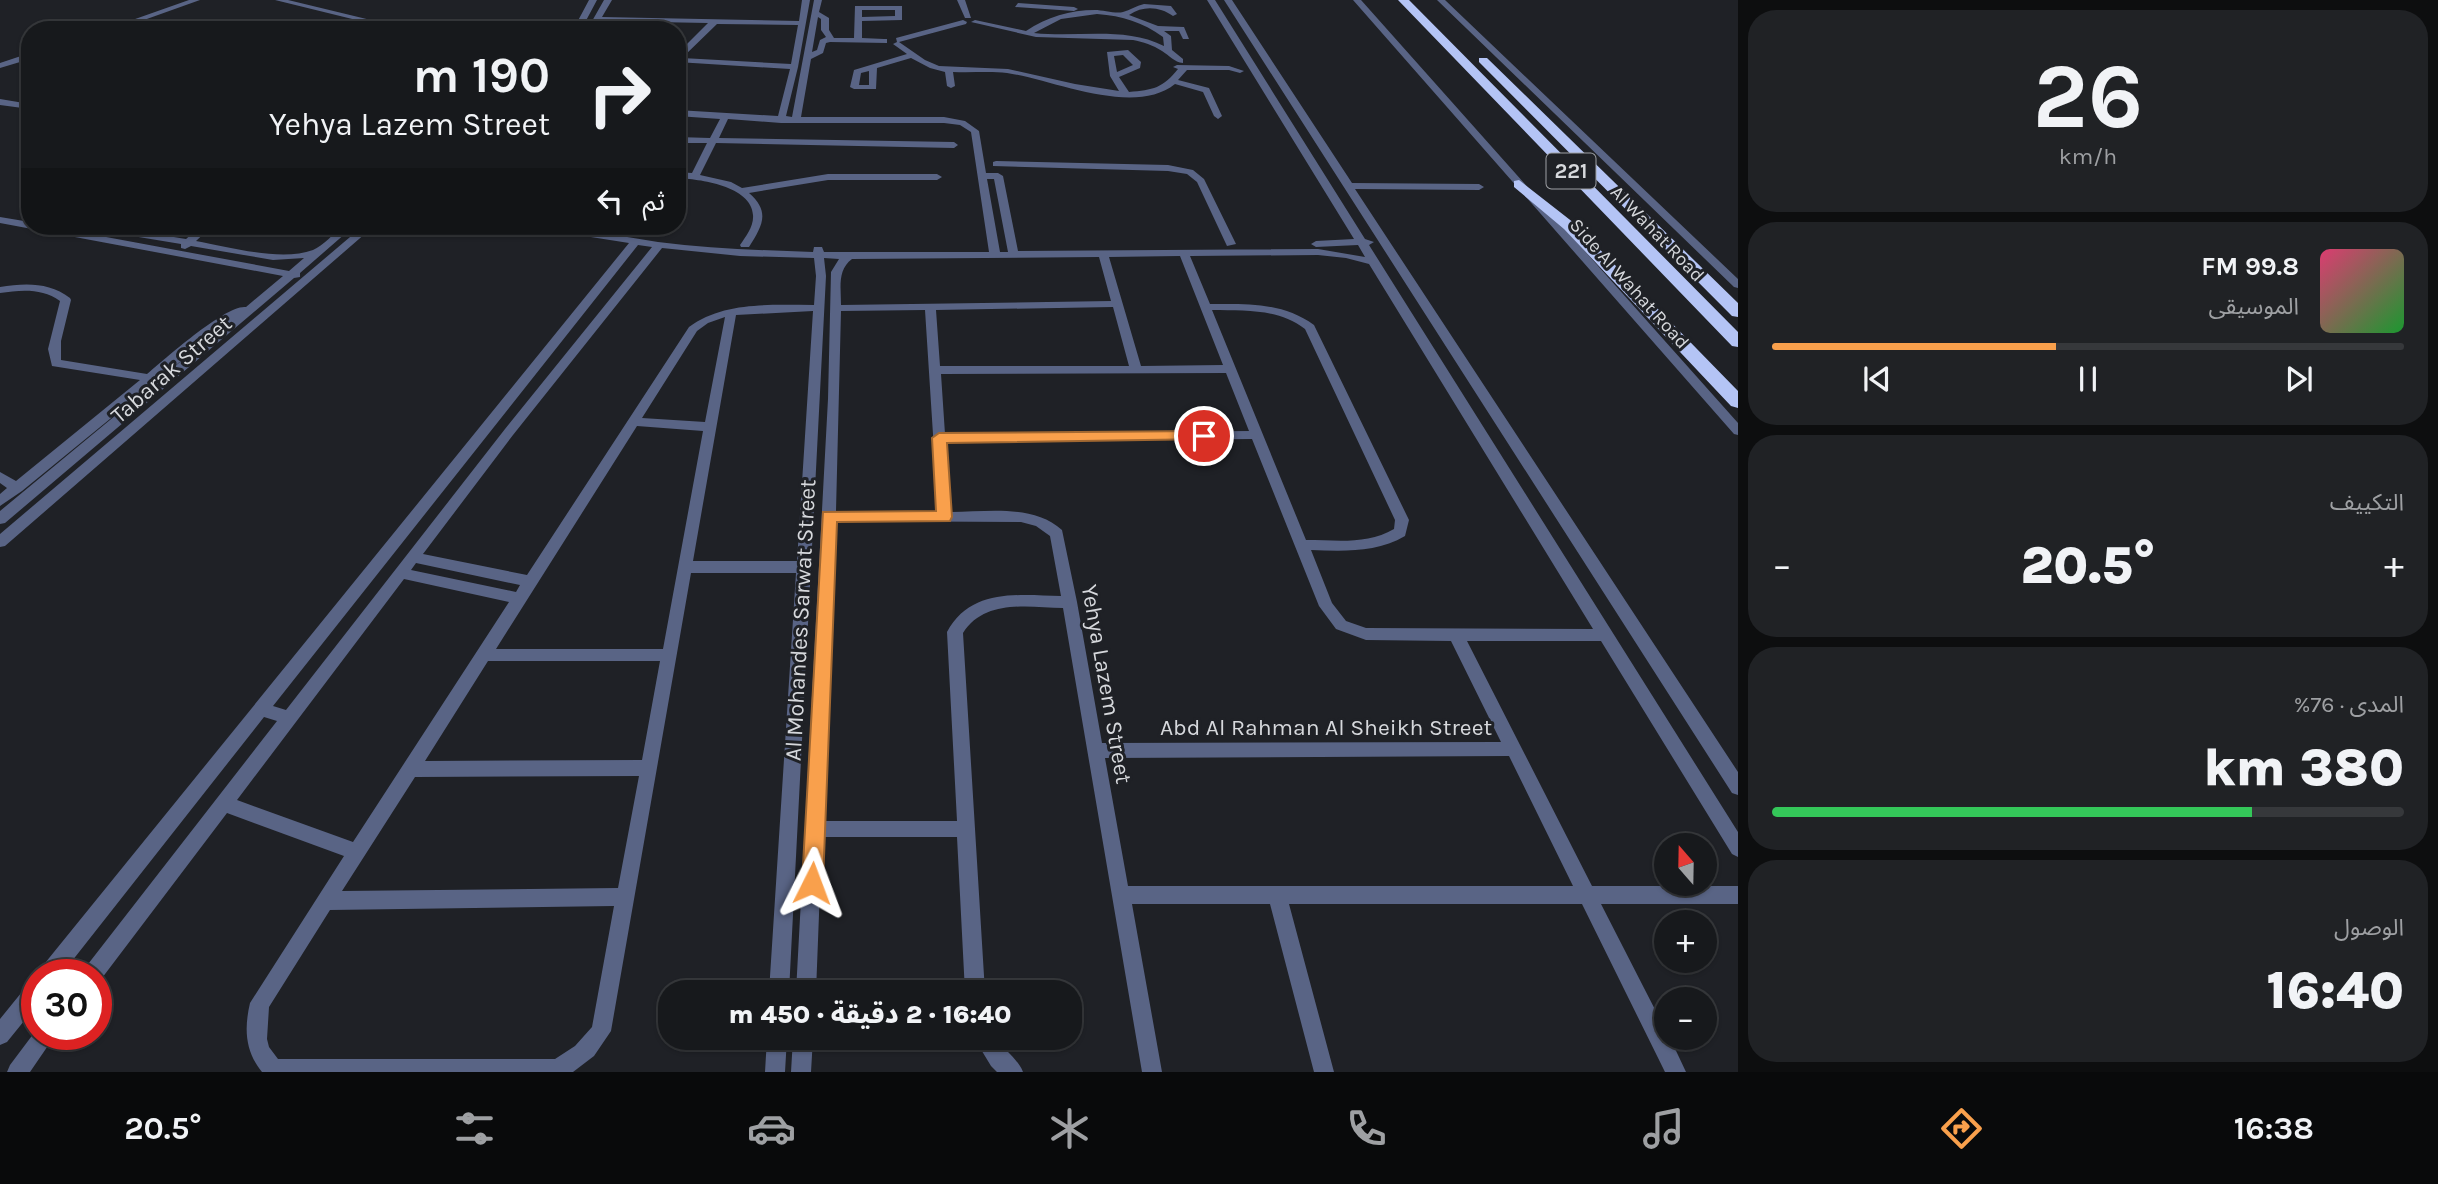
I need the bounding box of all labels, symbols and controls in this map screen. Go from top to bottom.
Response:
text: 26 [2033,44,2143,150]
text: 190 m [413,47,550,104]
icon: right [574,49,665,140]
text: Yehya Lazem Street [269,106,550,143]
text: km/h [2059,143,2117,170]
road number: 221 [1546,154,1596,188]
street label: Al Wahat Road [1606,181,1709,286]
icon: left [591,182,629,220]
text: ثم [643,186,665,217]
street label: Side Al Wahat Road [1565,214,1694,353]
text: 99.8 FM [2201,251,2299,282]
text: الموسيقى [2208,293,2299,320]
street label: Tabarak Street [105,309,237,429]
icon: previous [1858,360,1896,398]
icon: pause [2069,360,2107,398]
icon: next [2280,360,2318,398]
pin [1174,406,1234,466]
icon: arrive [1185,417,1223,455]
street label: Al Mohandes Sarwat Street [780,478,821,762]
text: التكييف [2330,489,2404,516]
text: 20.5° [2020,535,2156,596]
text: − [1772,543,1792,588]
text: + [2384,543,2404,588]
street label: Yehya Lazem Street [1076,582,1137,786]
text: المدى · 76% [2294,691,2404,718]
street label: Abd Al Rahman Al Sheikh Street [1160,714,1492,741]
text: 380 km [2203,737,2404,798]
north arrow [1654,833,1717,896]
map controls [1654,833,1717,1050]
position arrow [775,846,849,920]
button: + [1654,910,1717,973]
text: الوصول [2334,914,2404,941]
speed limit sign: 30 [21,959,112,1050]
text: 16:40 [2266,960,2404,1021]
button: − [1654,987,1717,1050]
text: 16:40 · 2 دقيقة · 450 m [729,999,1011,1030]
icon: filters [450,1104,499,1153]
icon: car [747,1104,796,1153]
icon: climate [1045,1104,1094,1153]
icon: phone [1342,1104,1391,1153]
icon: music [1639,1104,1688,1153]
icon: directions [1937,1104,1986,1153]
text: 20.5° [124,1110,202,1147]
text: 16:38 [2234,1110,2314,1147]

